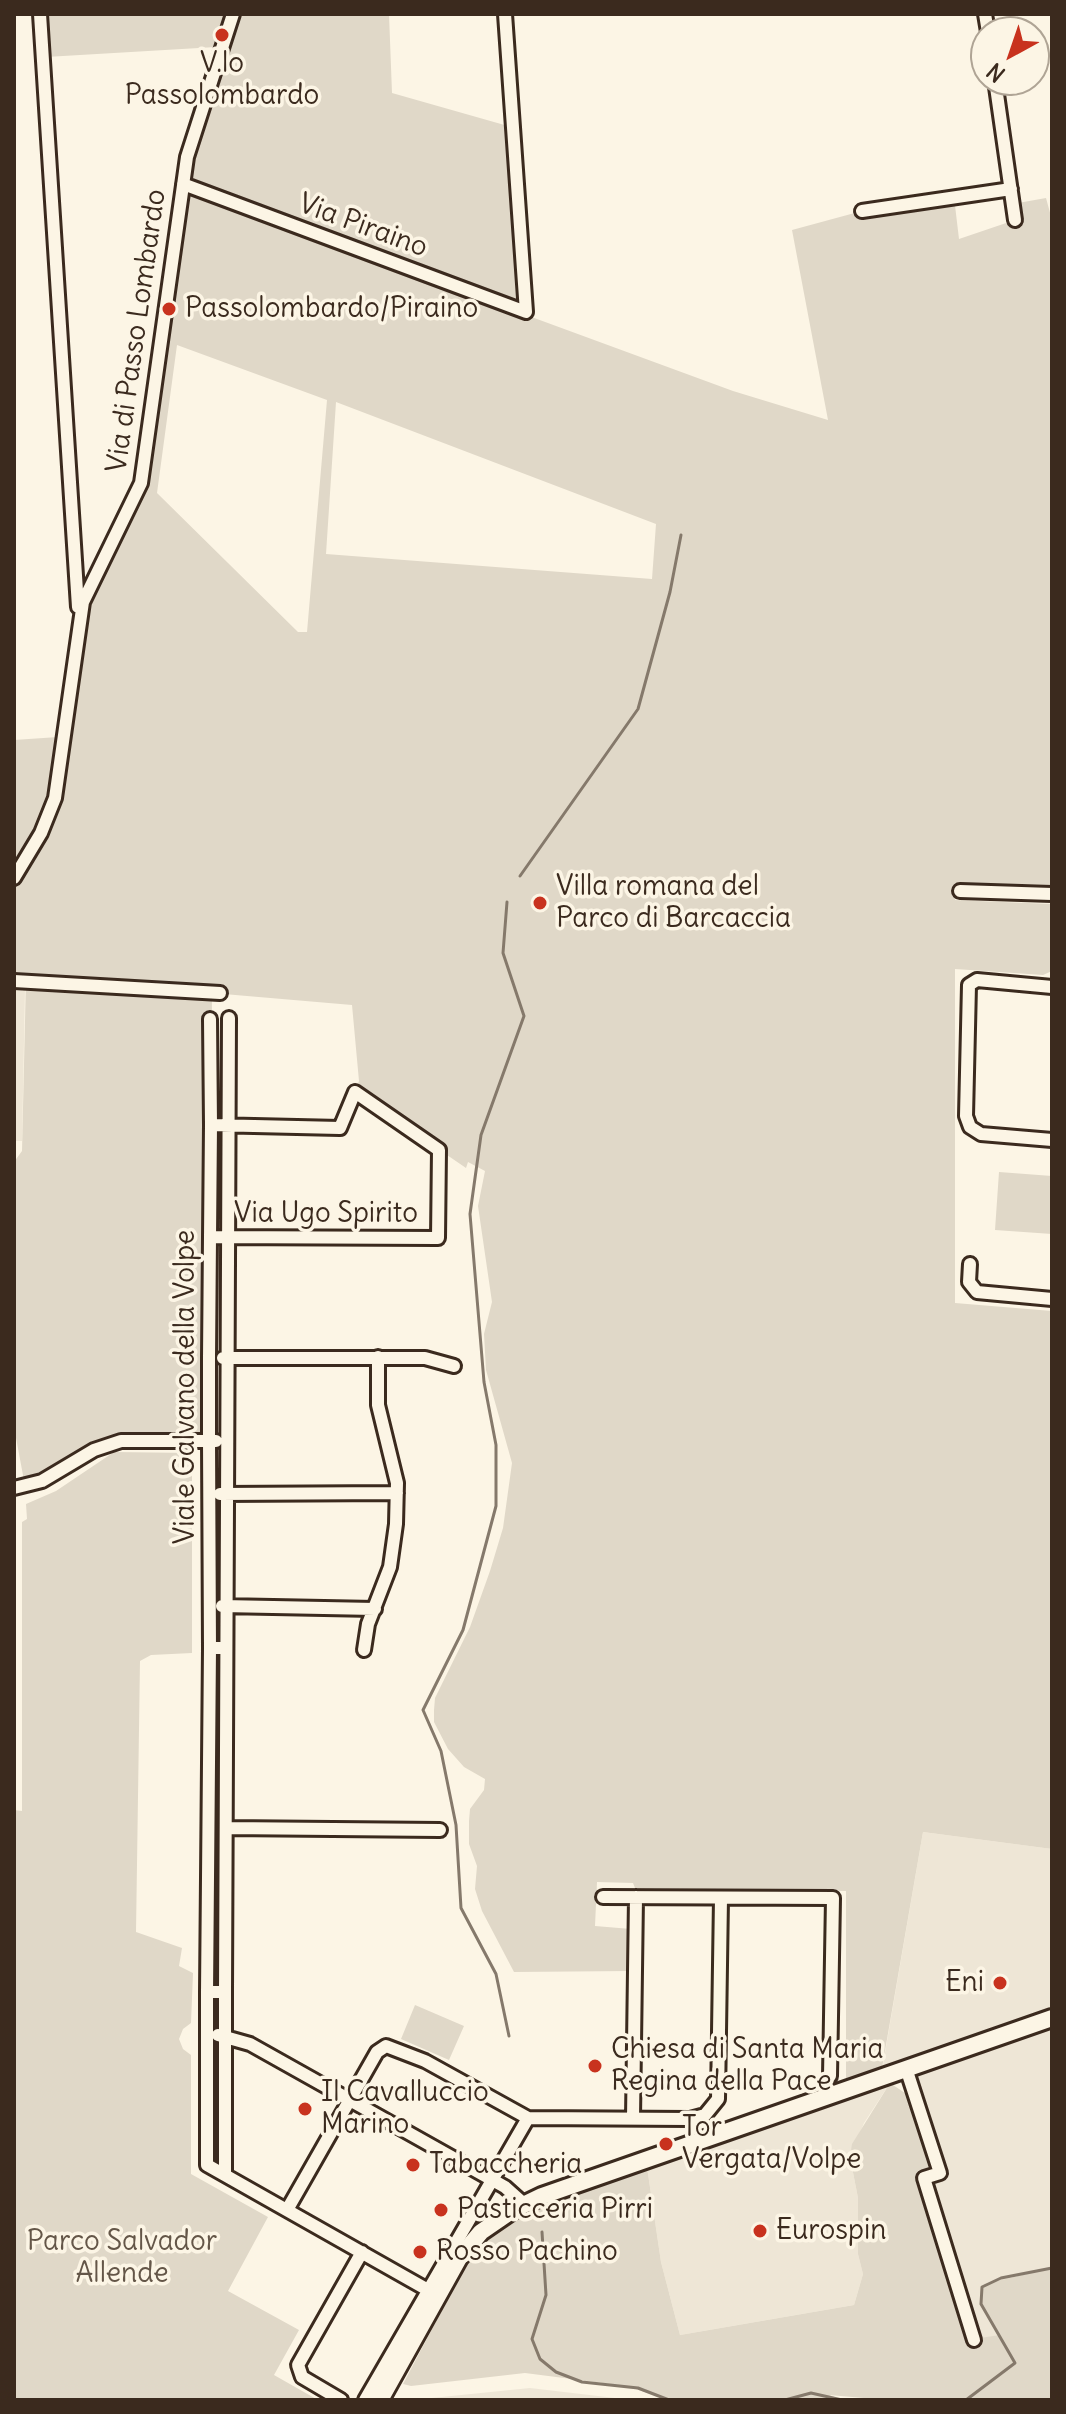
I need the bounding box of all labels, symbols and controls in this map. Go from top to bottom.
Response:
north arrow [970,16,1050,96]
marker: V.lo Passolombardo [213,26,231,44]
place label: V.lo Passolombardo [125,47,319,113]
text: N [981,57,1011,88]
street label: Via di Passo Lombardo [100,187,174,475]
street label: Via Piraino [294,187,432,265]
place label: Passolombardo/Piraino [185,292,478,326]
marker: Passolombardo/Piraino [160,300,178,318]
place label: Villa romana del Parco di Barcaccia [556,870,791,936]
marker: Villa romana del Parco di Barcaccia [531,894,549,912]
street label: Via Ugo Spirito [234,1197,418,1231]
street label: Viale Galvano della Volpe [169,1230,203,1544]
place label: Eni [945,1966,984,2000]
marker: Eni [991,1974,1009,1992]
place label: Chiesa di Santa Maria Regina della Pace [611,2033,884,2099]
marker: Chiesa di Santa Maria Regina della Pace [586,2057,604,2075]
place label: Il Cavalluccio Marino [321,2076,489,2142]
marker: Il Cavalluccio Marino [296,2100,314,2118]
place label: Tor Vergata/Volpe [682,2111,861,2177]
marker: Tor Vergata/Volpe [657,2135,675,2153]
place label: Tabaccheria [429,2148,582,2182]
marker: Tabaccheria [404,2156,422,2174]
place label: Pasticceria Pirri [457,2193,653,2227]
marker: Pasticceria Pirri [432,2201,450,2219]
place label: Eurospin [776,2214,886,2248]
marker: Eurospin [751,2222,769,2240]
park label: Parco Salvador Allende [27,2225,217,2291]
place label: Rosso Pachino [436,2235,618,2269]
marker: Rosso Pachino [411,2243,429,2261]

